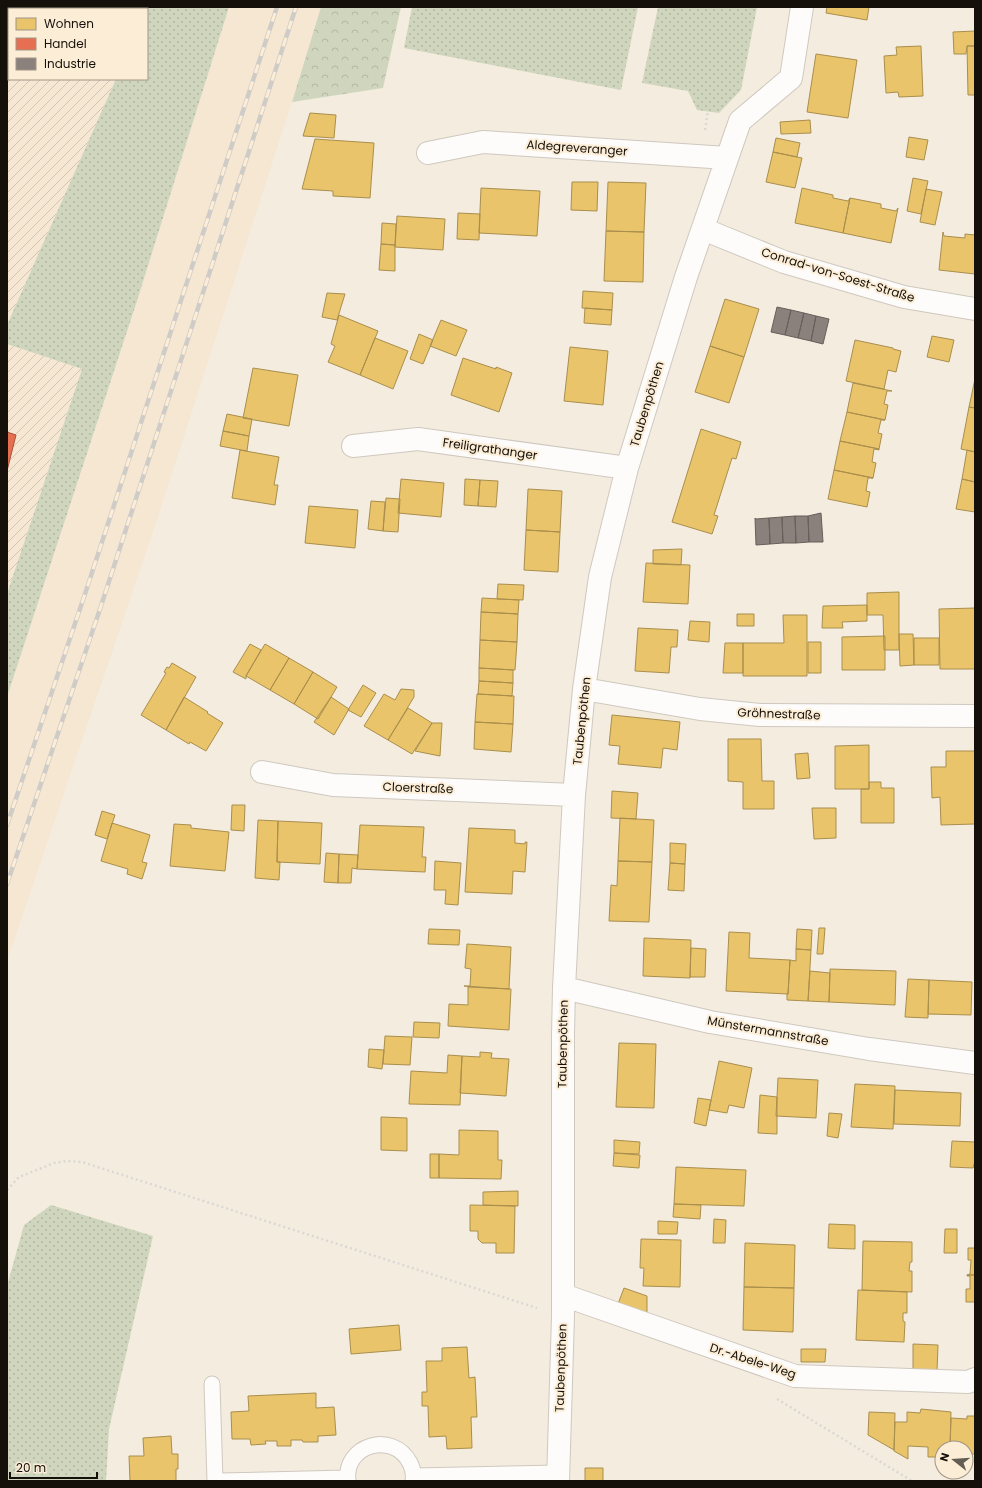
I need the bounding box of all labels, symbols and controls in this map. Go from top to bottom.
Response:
legend [8,8,148,80]
text: Wohnen [44,15,94,32]
text: Handel [44,35,87,52]
text: Industrie [44,55,96,72]
street label: Aldegreveranger [526,135,629,160]
street label: Conrad-von-Soest-Straße [759,243,917,306]
street label: Taubenpöthen [625,359,668,449]
street label: Freiligrathanger [442,433,539,464]
street label: Taubenpöthen [568,676,595,766]
street label: Gröhnestraße [737,704,821,723]
street label: Cloerstraße [382,778,454,797]
street label: Taubenpöthen [553,1000,572,1088]
street label: Münstermannstraße [706,1011,830,1050]
street label: Taubenpöthen [550,1323,571,1412]
street label: Dr.-Abele-Weg [708,1339,799,1383]
north arrow [934,1440,974,1480]
text: N [936,1451,953,1463]
scale bar [10,1454,97,1480]
text: 20 m [16,1459,46,1476]

